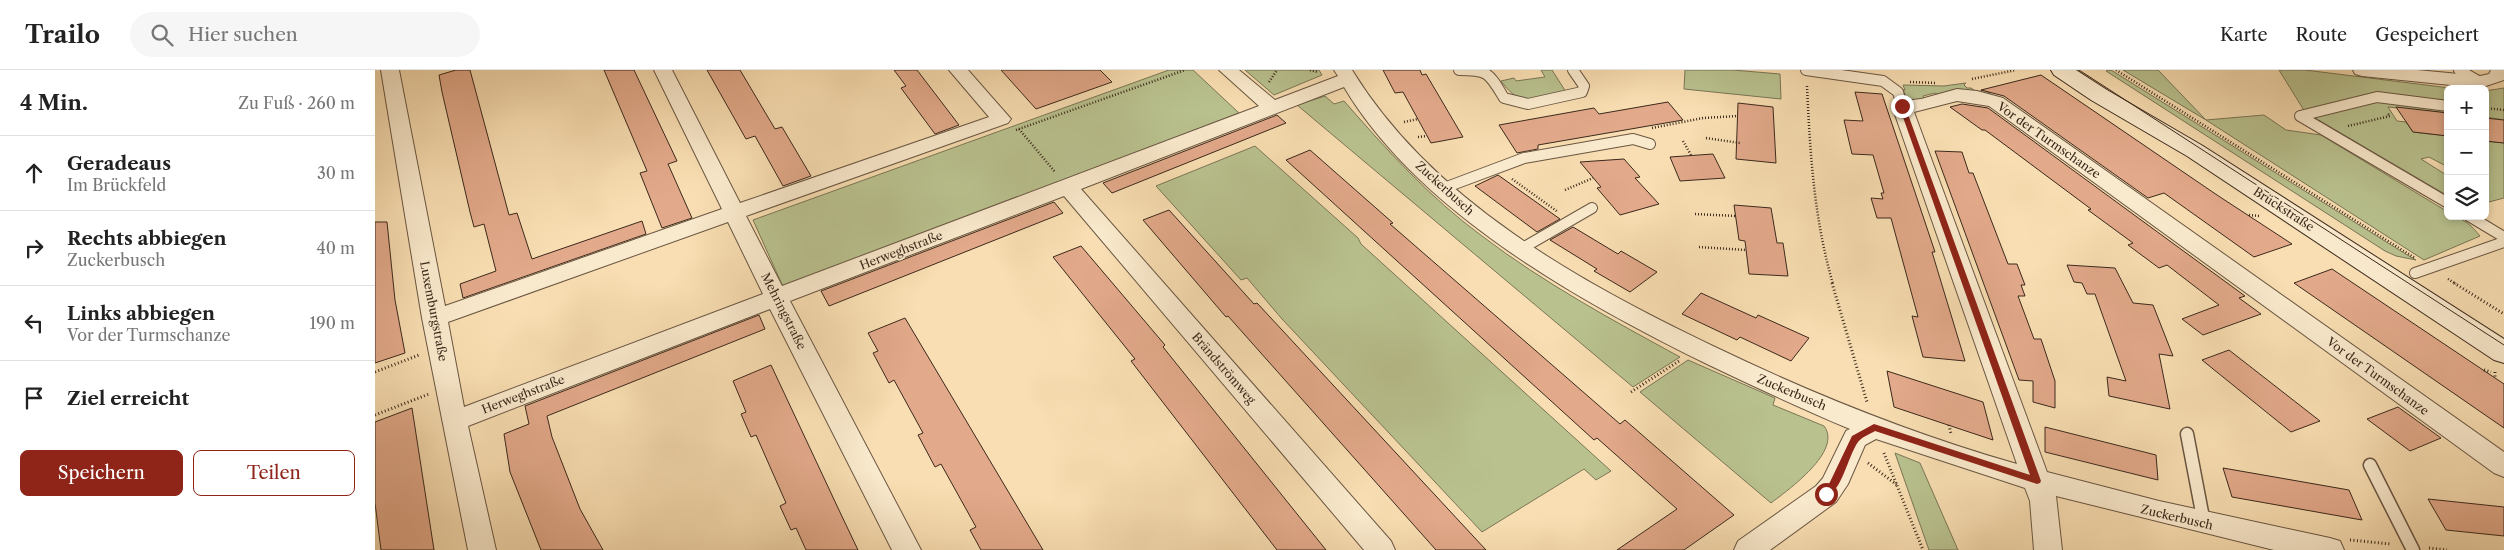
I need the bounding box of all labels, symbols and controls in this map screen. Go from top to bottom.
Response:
search box [130,12,480,57]
text: Trailo [25,20,100,49]
icon: search [148,21,176,49]
text: Hier suchen [188,23,298,46]
text: Karte [2220,24,2268,46]
text: Route [2296,24,2347,46]
text: Gespeichert [2375,24,2479,46]
map controls [2444,85,2489,220]
button: + [2444,85,2489,130]
text: 4 Min. [20,90,88,115]
text: Zu Fuß · 260 m [238,93,355,113]
route end [1891,95,1914,118]
street label: Vor der Turmschanze [1994,98,2104,181]
button: − [2444,130,2489,175]
text: Geradeaus [67,152,171,175]
street label: Zuckerbusch [1413,158,1478,219]
icon: ahead [20,159,48,187]
text: 30 m [317,163,355,183]
text: Im Brückfeld [67,175,166,195]
button: layers [2444,175,2489,220]
street label: Brückstraße [2251,184,2318,234]
text: Rechts abbiegen [67,227,227,250]
street label: Herweghstraße [857,227,945,273]
icon: right [20,234,48,262]
text: 40 m [316,238,355,258]
text: Zuckerbusch [67,250,165,270]
street label: Luxemburgstraße [417,260,451,363]
street label: Mehringstraße [758,270,810,352]
text: Links abbiegen [67,302,215,325]
icon: left [20,309,48,337]
text: 190 m [310,313,355,333]
text: Vor der Turmschanze [67,325,231,345]
street label: Brändströmweg [1189,329,1260,407]
street label: Vor der Turmschanze [2323,333,2432,418]
street label: Herweghstraße [479,371,567,417]
street label: Zuckerbusch [1755,371,1829,413]
icon: arrive [20,384,48,412]
text: Ziel erreicht [67,387,189,410]
button: Speichern [20,450,183,496]
button: Teilen [193,450,355,496]
route start [1815,483,1838,506]
street label: Zuckerbusch [2139,501,2215,533]

